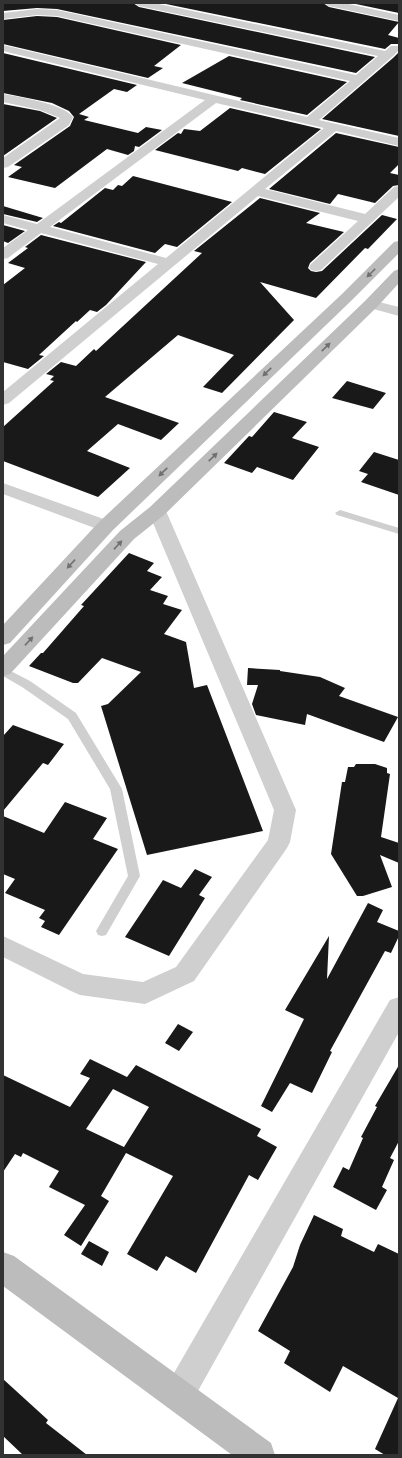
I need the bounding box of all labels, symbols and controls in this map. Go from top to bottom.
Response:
one-way arrow [366,268,376,278]
one-way arrow [321,342,331,352]
one-way arrow [262,368,272,377]
one-way arrow [208,452,218,462]
one-way arrow [158,467,168,477]
one-way arrow [113,540,122,550]
one-way arrow [67,559,76,568]
one-way arrow [25,636,34,646]

